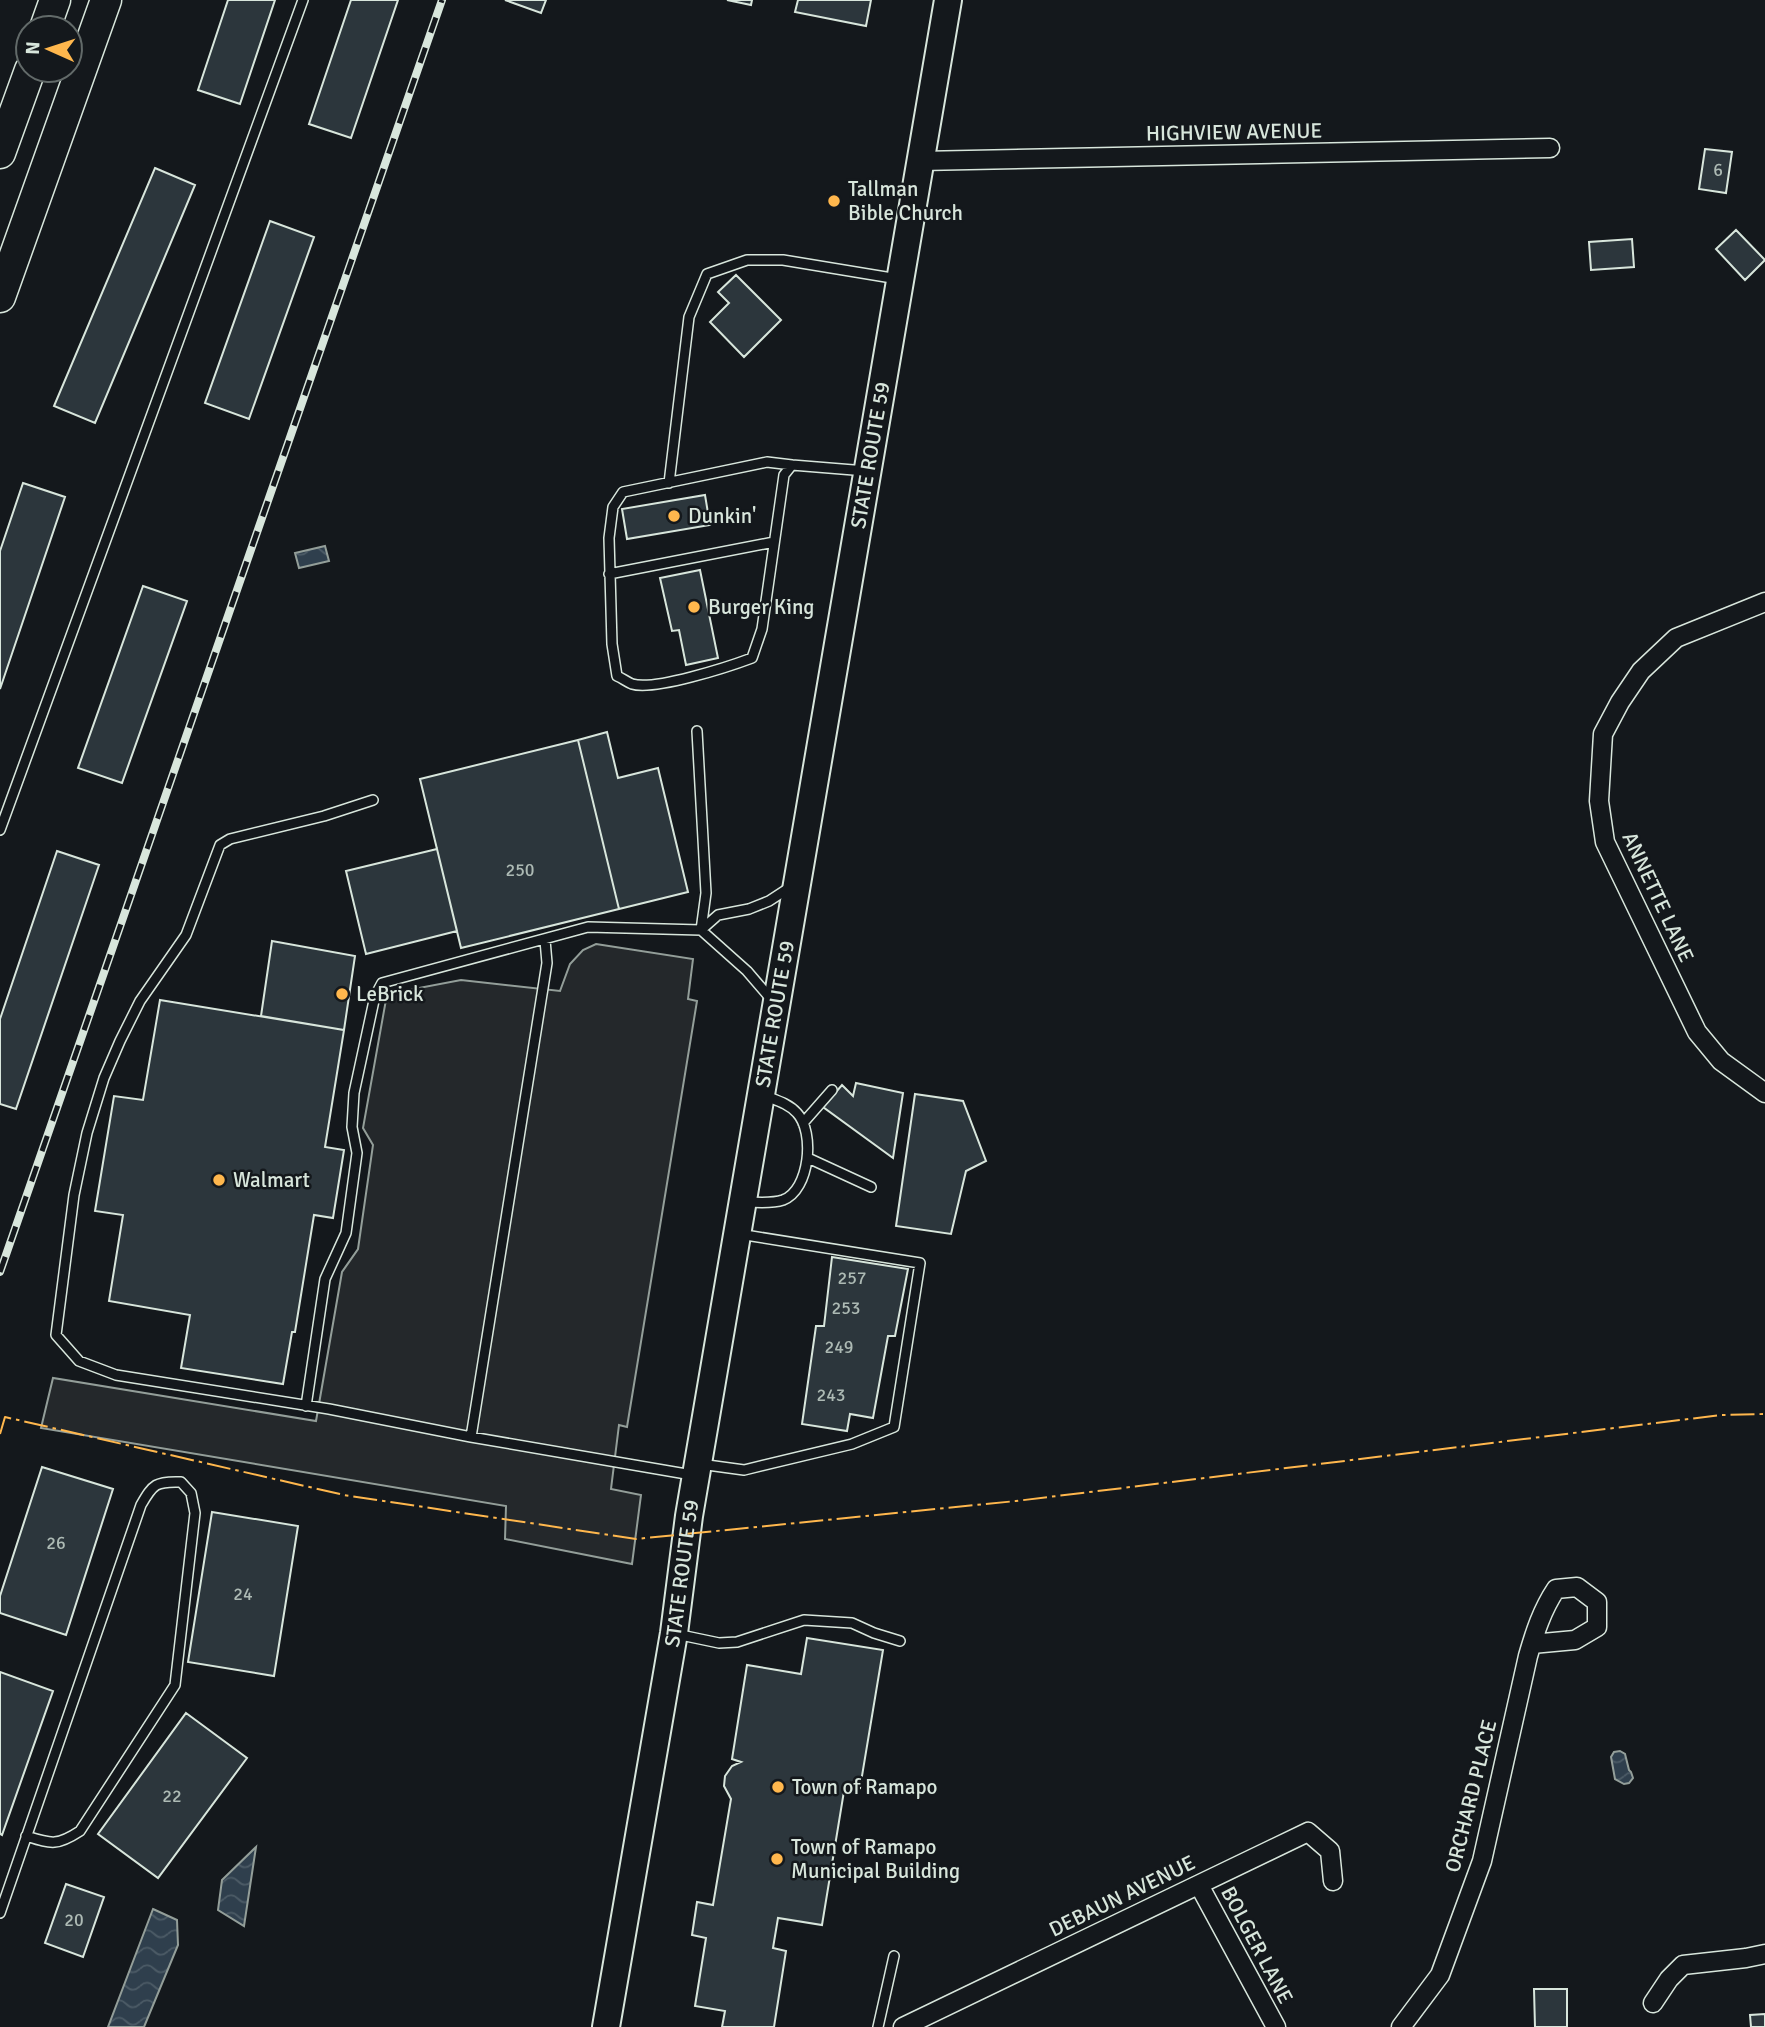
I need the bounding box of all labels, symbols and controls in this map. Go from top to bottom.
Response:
north arrow [14,14,84,84]
text: N [21,41,45,55]
street label: HIGHVIEW AVENUE [1146,117,1322,147]
house number: 6 [1713,159,1723,181]
place label: Tallman Bible Church [848,176,963,226]
marker: Tallman Bible Church [826,193,842,209]
street label: STATE ROUTE 59 [845,380,896,530]
place label: Dunkin' [688,503,756,529]
marker: Dunkin' [666,508,682,524]
place label: Burger King [708,594,814,620]
marker: Burger King [686,599,702,615]
street label: ANNETTE LANE [1616,828,1700,966]
house number: 250 [505,859,535,881]
street label: STATE ROUTE 59 [749,939,800,1089]
place label: LeBrick [356,981,424,1007]
marker: LeBrick [334,986,350,1002]
place label: Walmart [233,1167,310,1193]
marker: Walmart [211,1172,227,1188]
house number: 257 [837,1267,867,1289]
house number: 253 [831,1297,861,1319]
house number: 249 [824,1336,854,1358]
house number: 243 [816,1384,846,1406]
street label: STATE ROUTE 59 [659,1498,705,1649]
house number: 26 [46,1532,66,1554]
house number: 24 [233,1583,253,1605]
street label: ORCHARD PLACE [1439,1717,1503,1875]
place label: Town of Ramapo [792,1774,938,1800]
marker: Town of Ramapo [770,1779,786,1795]
house number: 22 [162,1785,182,1807]
place label: Town of Ramapo Municipal Building [791,1834,960,1884]
street label: DEBAUN AVENUE [1045,1849,1199,1943]
marker: Town of Ramapo Municipal Building [769,1851,785,1867]
street label: BOLGER LANE [1215,1882,1299,2008]
house number: 20 [64,1909,84,1931]

